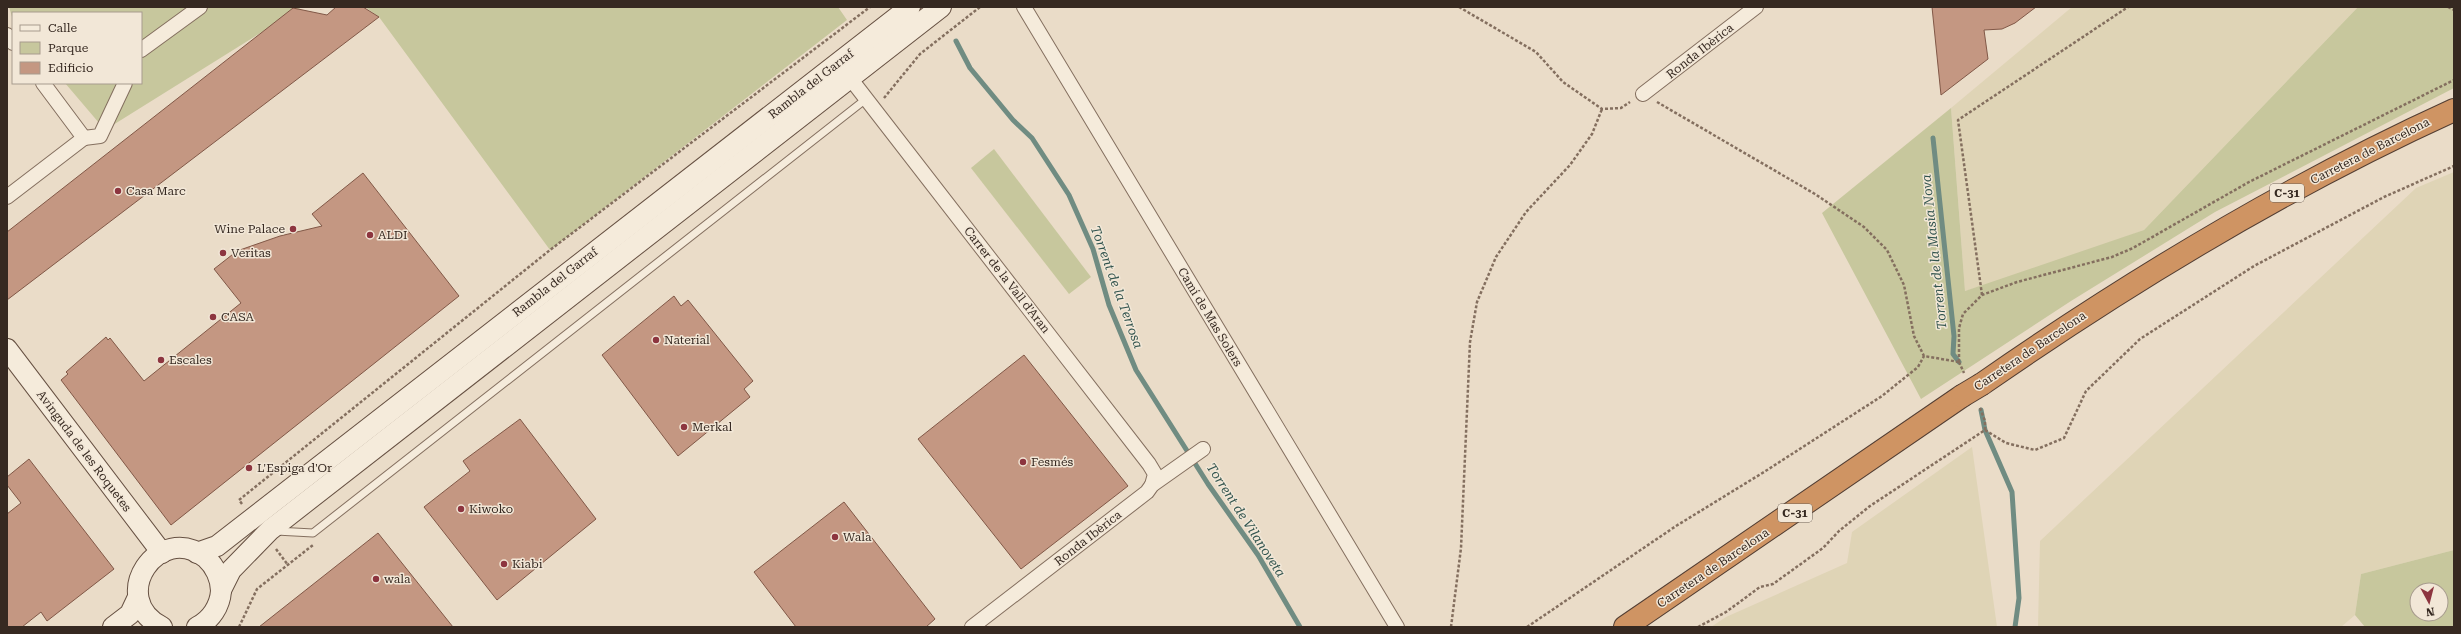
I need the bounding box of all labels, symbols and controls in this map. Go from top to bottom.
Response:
legend [12,12,142,84]
street label: Ronda Ibèrica [1664,20,1737,82]
text: Calle [48,21,78,35]
text: Parque [48,41,89,55]
street label: Rambla del Garraf [766,46,857,122]
text: Edificio [48,61,93,75]
street label: Carretera de Barcelona [2308,115,2432,187]
water label: Torrent de la Masia Nova [1918,174,1950,330]
place label: Casa Marc [126,184,186,198]
road number: C-31 [2270,184,2304,202]
marker: Casa Marc [113,186,123,196]
place label: Wine Palace [214,222,285,236]
marker: Wine Palace [288,224,298,234]
street label: Carrer de la Vall d'Aran [961,224,1053,336]
water label: Torrent de la Terrosa [1088,224,1146,351]
place label: ALDI [378,228,408,242]
marker: ALDI [365,230,375,240]
street label: Rambla del Garraf [510,244,601,320]
place label: Veritas [231,246,271,260]
marker: Veritas [218,248,228,258]
street label: Camí de Mas Solers [1175,265,1245,369]
street label: Carretera de Barcelona [1971,308,2089,394]
place label: CASA [221,310,255,324]
marker: CASA [208,312,218,322]
place label: Naterial [664,333,710,347]
marker: Naterial [651,335,661,345]
place label: Escales [169,353,212,367]
marker: Escales [156,355,166,365]
street label: Avinguda de les Roquetes [34,388,134,515]
place label: Merkal [692,420,733,434]
marker: Merkal [679,422,689,432]
place label: Fesmés [1031,455,1073,469]
marker: Fesmés [1018,457,1028,467]
water label: Torrent de Vilanoveta [1204,460,1289,580]
place label: L'Espiga d'Or [257,461,332,475]
marker: L'Espiga d'Or [244,463,254,473]
place label: Kiwoko [469,502,513,516]
marker: Kiwoko [456,504,466,514]
road number: C-31 [1778,504,1812,522]
street label: Ronda Ibèrica [1052,507,1125,569]
street label: Carretera de Barcelona [1654,525,1772,611]
place label: Wala [843,530,872,544]
marker: Wala [830,532,840,542]
place label: Kiabi [512,557,543,571]
marker: Kiabi [499,559,509,569]
place label: wala [384,572,411,586]
marker: wala [371,574,381,584]
north arrow [2409,582,2449,622]
text: N [2425,604,2435,618]

